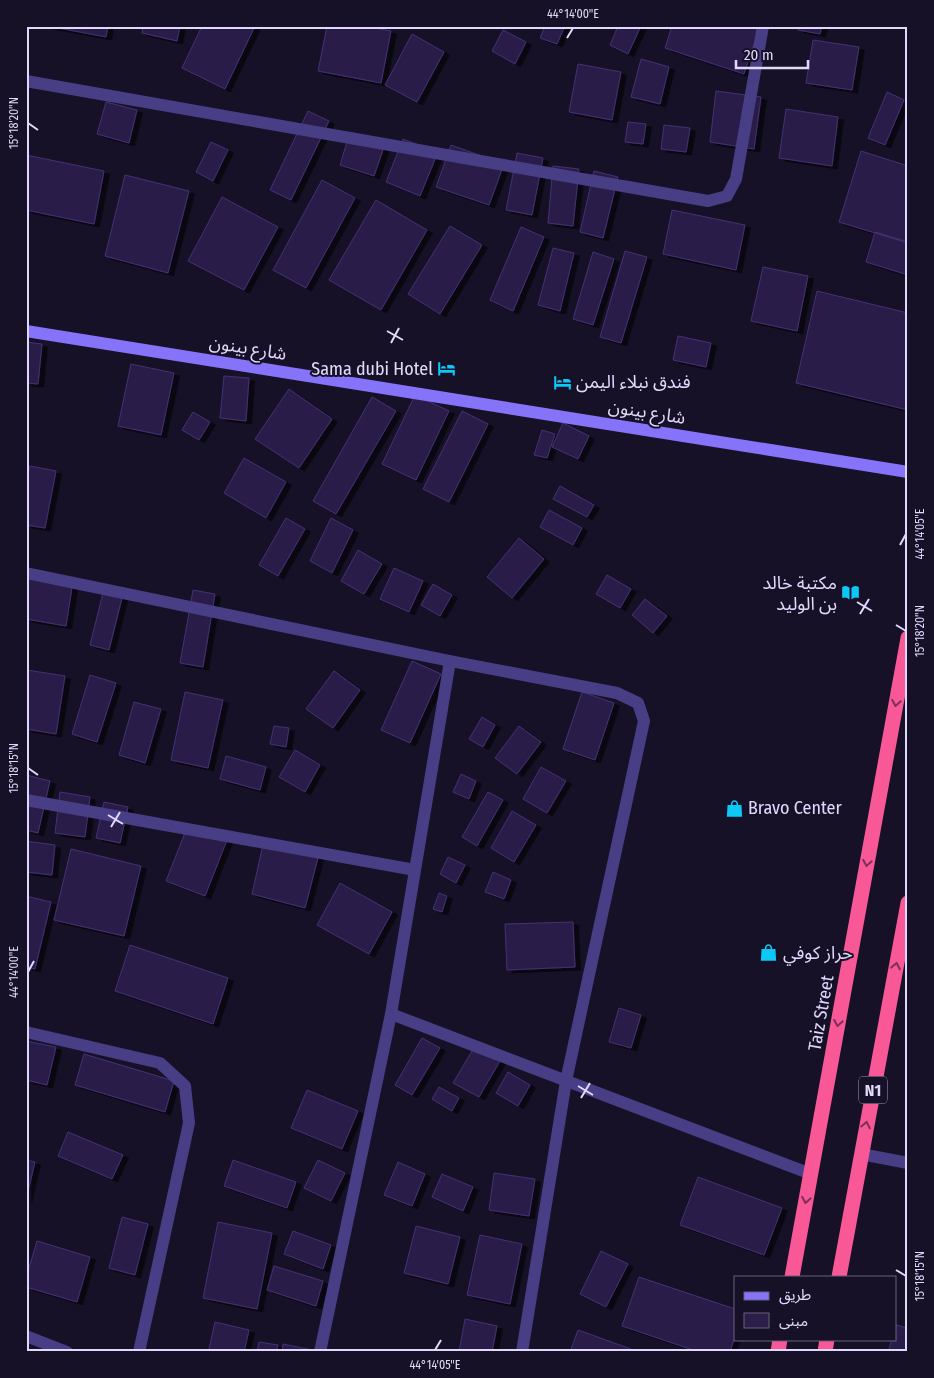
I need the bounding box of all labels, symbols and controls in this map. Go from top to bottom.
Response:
text: 44°14'00"E [547,7,599,21]
scale bar [736,38,809,70]
text: 20 m [744,46,774,64]
text: 15°18'20"N [7,97,21,149]
street label: شارع بينون [207,331,288,368]
place label: Sama dubi Hotel [311,358,433,380]
hotel icon: Sama dubi Hotel [437,359,457,379]
place label: فندق نبلاء اليمن [576,371,691,393]
hotel icon: فندق نبلاء اليمن [552,372,572,392]
street label: شارع بينون [606,395,687,432]
text: 44°14'05"E [913,508,927,560]
place label: مكتبة خالد بن الوليد [762,572,837,615]
library icon: مكتبة خالد بن الوليد [841,583,861,603]
text: 15°18'20"N [913,605,927,657]
one-way arrow [891,698,901,707]
text: 15°18'15"N [7,743,21,793]
place label: Bravo Center [748,797,842,819]
shop icon: Bravo Center [724,798,744,818]
one-way arrow [862,858,873,867]
place label: حراز كوفي [783,942,853,966]
shop icon: حراز كوفي [759,943,779,963]
text: 44°14'00"E [7,946,21,998]
one-way arrow [890,961,901,970]
street label: Taiz Street [804,973,838,1053]
one-way arrow [833,1018,844,1027]
road number: N1 [859,1076,887,1104]
one-way arrow [861,1121,871,1130]
one-way arrow [801,1195,811,1204]
text: 15°18'15"N [913,1251,927,1301]
legend [734,1276,896,1340]
text: طريق [779,1286,811,1305]
text: مبنى [779,1312,808,1330]
text: 44°14'05"E [409,1358,461,1372]

